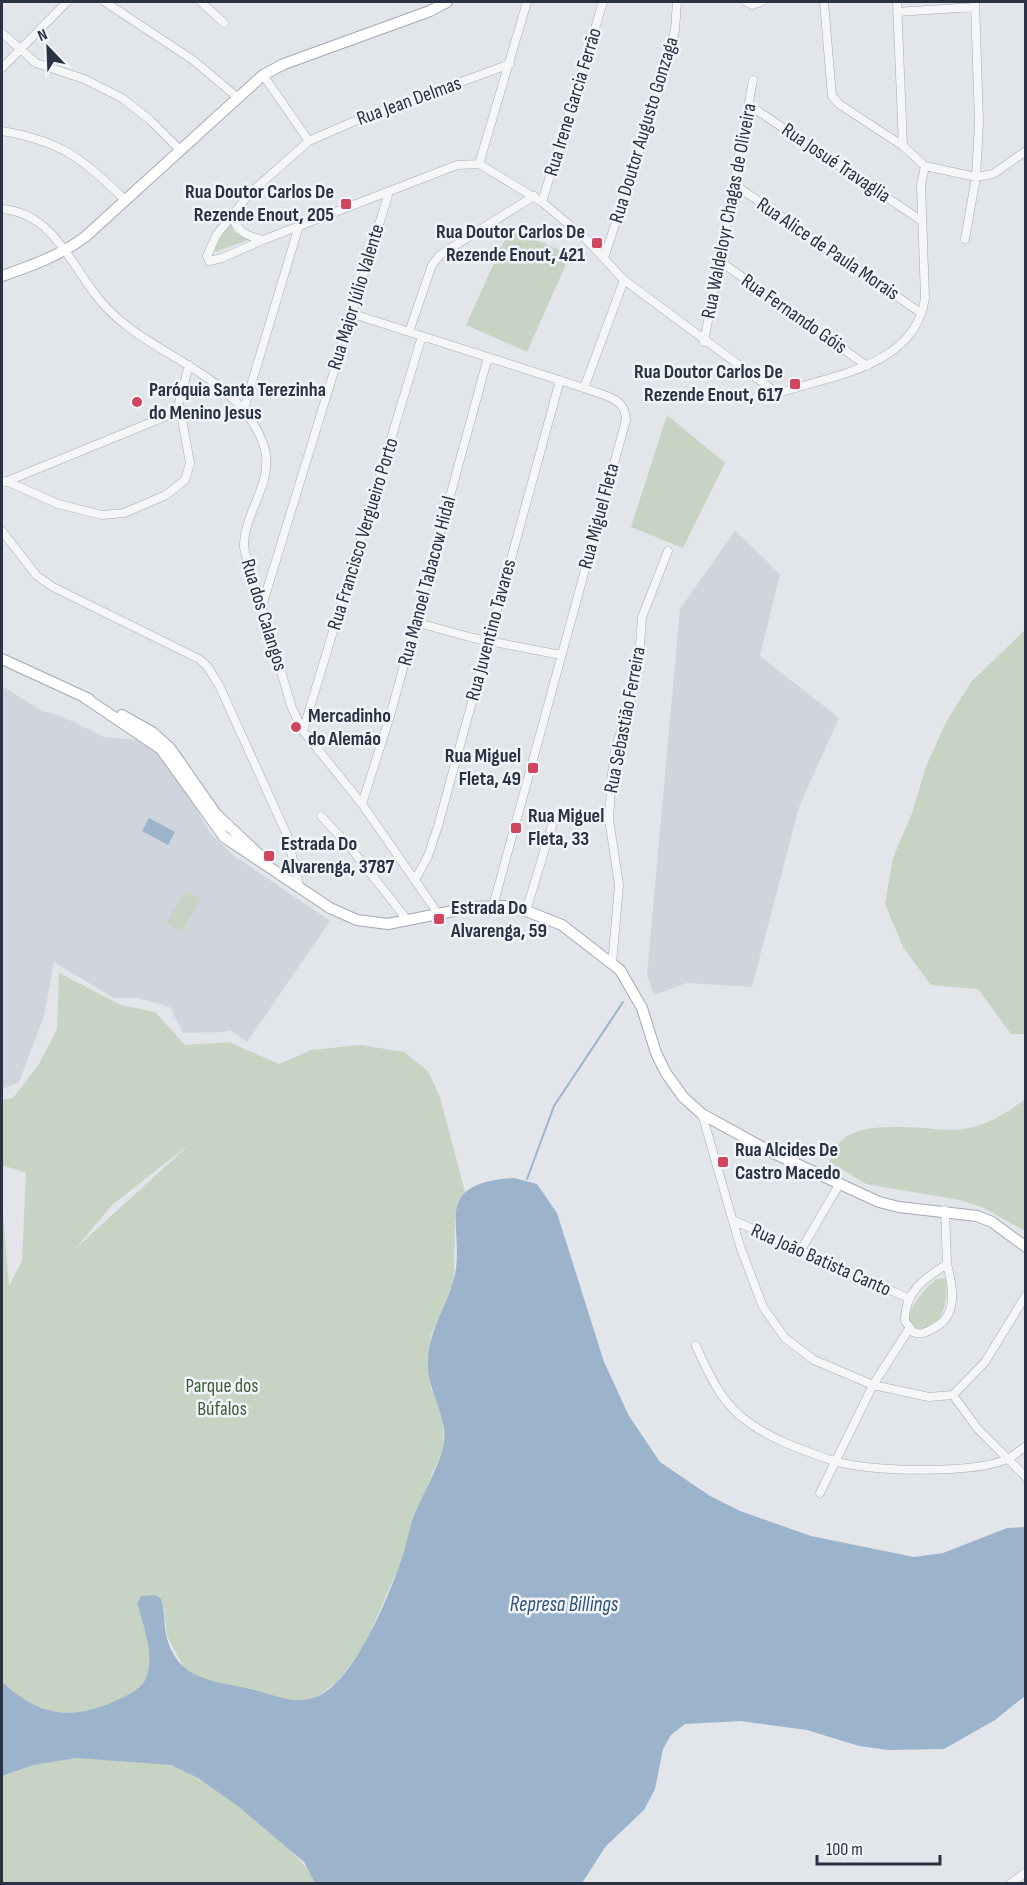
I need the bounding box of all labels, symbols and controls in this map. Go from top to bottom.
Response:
north arrow [18,18,78,78]
text: N [35,25,50,46]
street label: Rua Irene Garcia Ferrão [539,25,607,179]
street label: Rua Doutor Augusto Gonzaga [604,34,684,226]
street label: Rua Jean Delmas [353,71,465,131]
street label: Rua Waldeloyr Chagas de Oliveira [696,101,762,321]
street label: Rua Josué Travaglia [777,118,895,208]
place label: Rua Doutor Carlos De Rezende Enout, 205 [185,180,334,227]
street label: Rua Alice de Paula Morais [752,192,904,306]
marker: Rua Doutor Carlos De Rezende Enout, 205 [339,197,353,211]
place label: Rua Doutor Carlos De Rezende Enout, 421 [436,220,585,267]
street label: Rua Major Júlio Valente [322,221,390,373]
marker: Rua Doutor Carlos De Rezende Enout, 421 [590,236,604,250]
street label: Rua Fernando Góis [737,269,851,359]
place label: Rua Doutor Carlos De Rezende Enout, 617 [634,360,783,407]
marker: Rua Doutor Carlos De Rezende Enout, 617 [788,377,802,391]
place label: Paróquia Santa Terezinha do Menino Jesus [149,378,326,425]
marker: Paróquia Santa Terezinha do Menino Jesus [130,395,144,409]
street label: Rua Francisco Vergueiro Porto [322,435,404,633]
street label: Rua Miguel Fleta [573,461,625,571]
street label: Rua Manoel Tabacow Hidal [393,494,461,668]
street label: Rua dos Calangos [236,556,292,674]
street label: Rua Juventino Tavares [461,557,521,703]
street label: Rua Sebastião Ferreira [599,645,651,795]
place label: Mercadinho do Alemão [308,704,391,751]
marker: Mercadinho do Alemão [289,720,303,734]
place label: Rua Miguel Fleta, 49 [445,744,521,791]
marker: Rua Miguel Fleta, 49 [526,761,540,775]
place label: Rua Miguel Fleta, 33 [528,804,604,851]
marker: Rua Miguel Fleta, 33 [509,821,523,835]
place label: Estrada Do Alvarenga, 3787 [280,832,395,879]
marker: Estrada Do Alvarenga, 3787 [262,849,276,863]
place label: Estrada Do Alvarenga, 59 [450,896,547,943]
marker: Estrada Do Alvarenga, 59 [432,912,446,926]
place label: Rua Alcides De Castro Macedo [735,1138,841,1185]
marker: Rua Alcides De Castro Macedo [716,1155,730,1169]
street label: Rua João Batista Canto [747,1218,895,1302]
park label: Parque dos Búfalos [185,1374,259,1421]
water label: Represa Billings [510,1592,619,1617]
scale bar [817,1828,940,1866]
text: 100 m [826,1839,863,1860]

